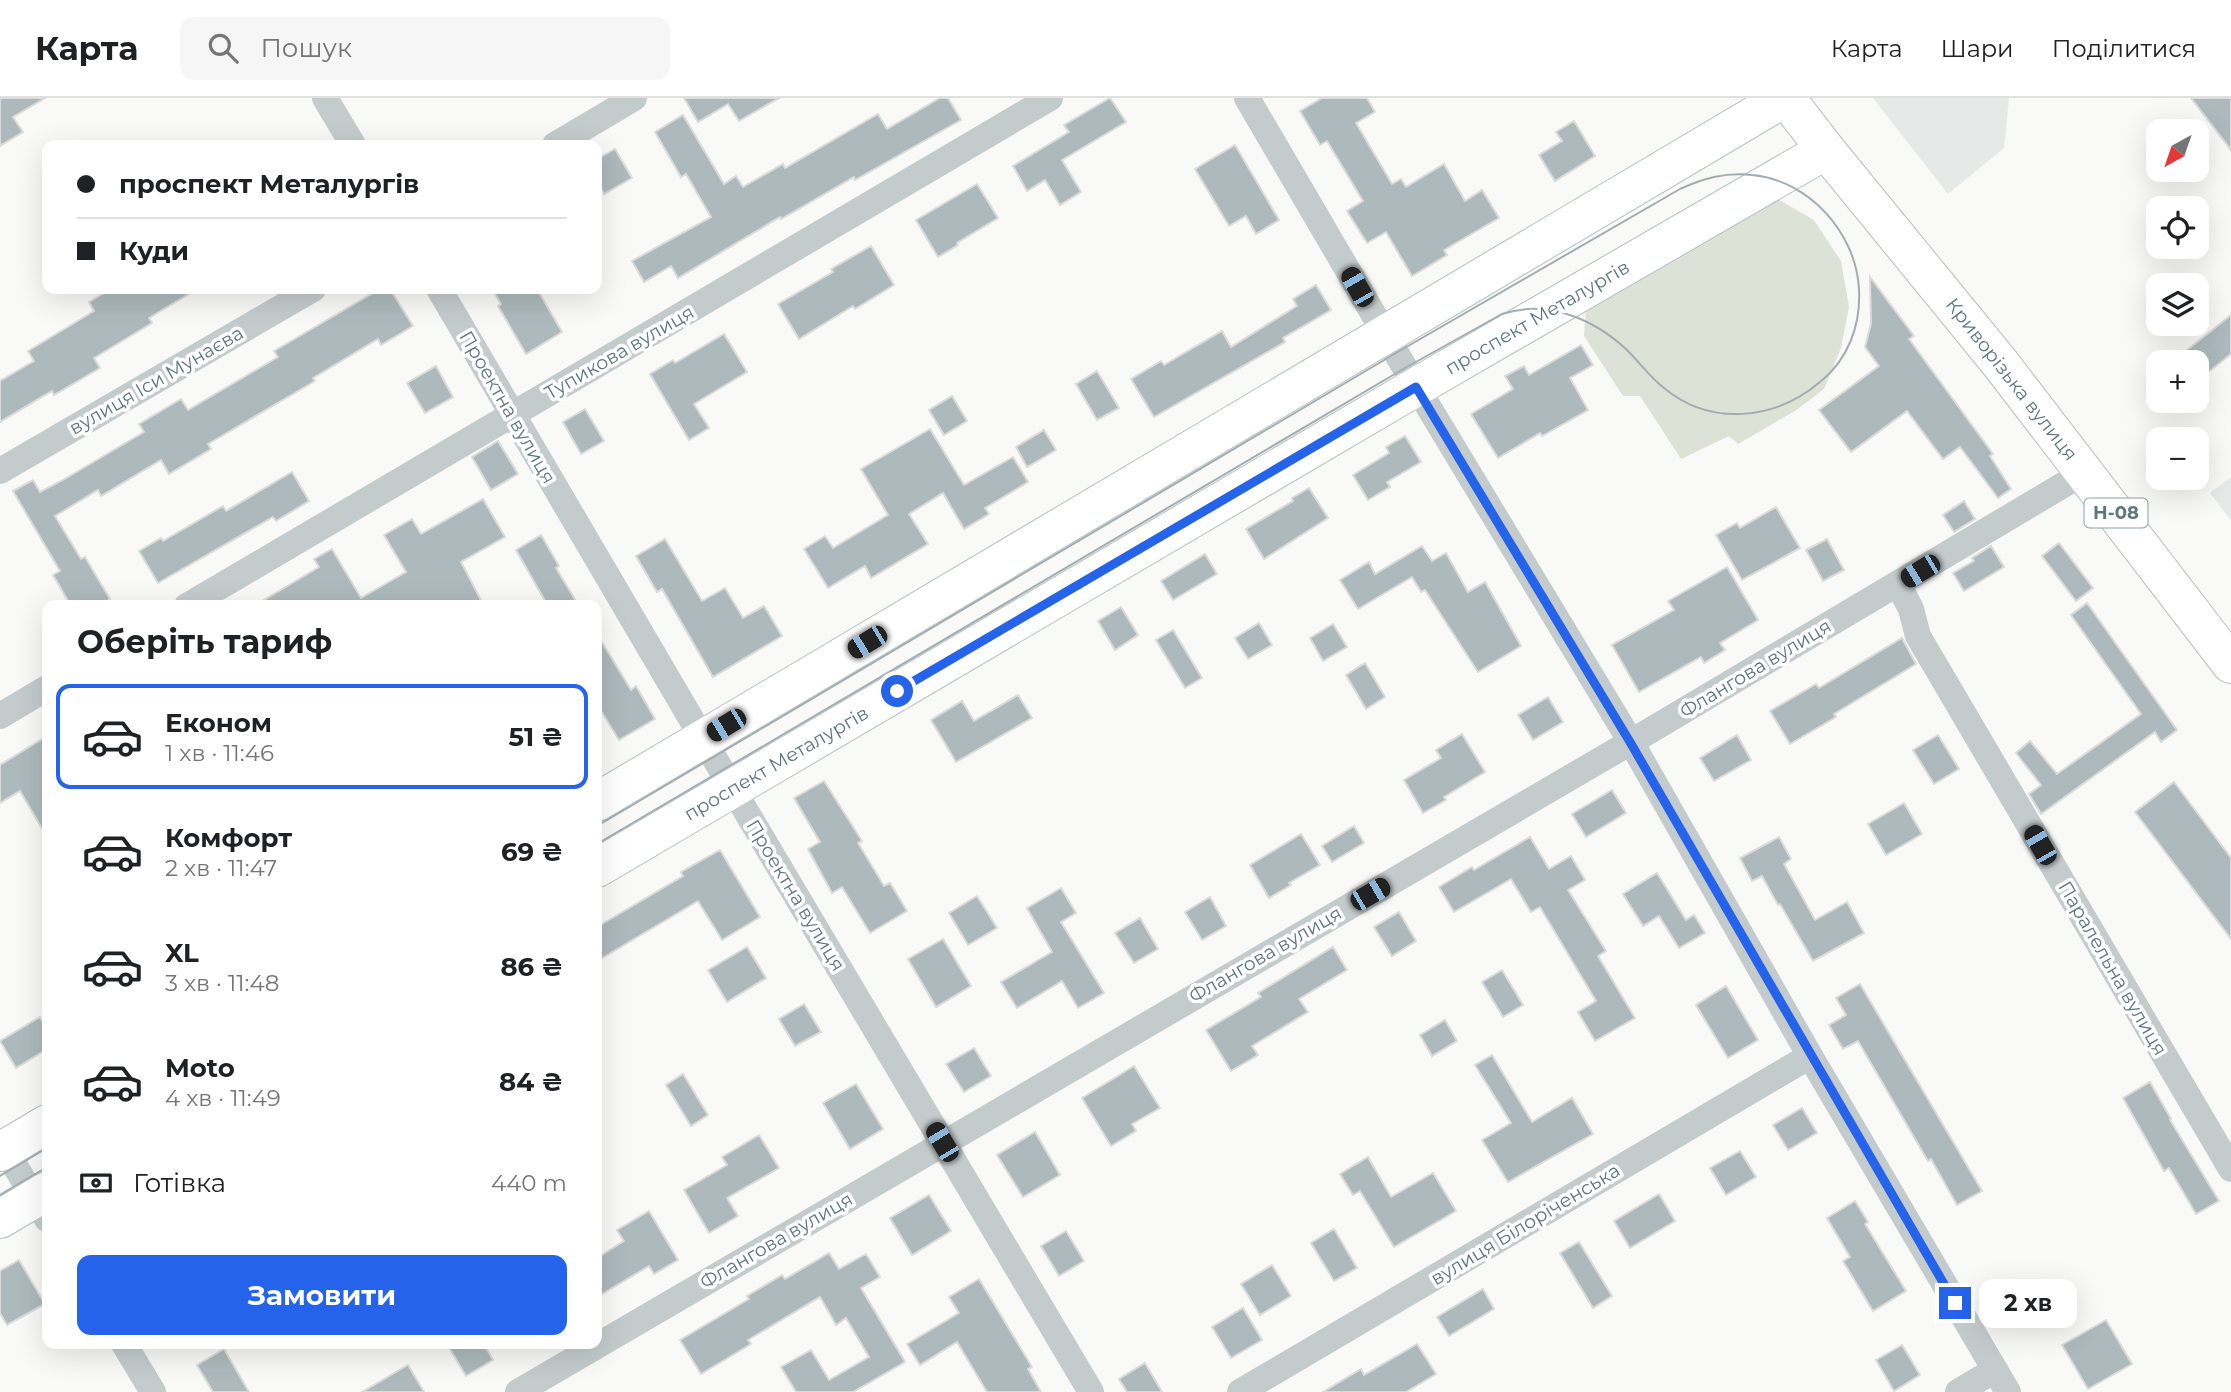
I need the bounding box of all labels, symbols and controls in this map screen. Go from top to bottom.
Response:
search box [180,17,670,80]
text: Карта [35,28,138,68]
icon: search [204,29,242,67]
text: Пошук [260,32,352,64]
text: Карта [1831,34,1902,63]
text: Шари [1940,34,2014,63]
text: Поділитися [2052,34,2196,63]
north arrow [2146,119,2208,182]
map controls [2146,119,2209,490]
text: проспект Металургів [119,168,419,200]
button: locate [2146,196,2209,259]
text: Куди [119,235,189,267]
street label: проспект Металургів [1441,255,1634,380]
car [1338,264,1377,310]
button: layers [2146,273,2209,336]
street label: Криворізька вулиця [1941,293,2082,465]
street label: Тупикова вулиця [540,300,698,405]
street label: вулиця Іси Мунаєва [65,321,247,440]
street label: Проектна вулиця [454,327,561,488]
button: + [2146,350,2209,413]
button: − [2146,427,2209,490]
road number: Н-08 [2084,498,2148,528]
car [1897,551,1944,591]
street label: Флангова вулиця [1675,614,1835,723]
text: Оберіть тариф [77,622,332,661]
car [844,622,891,662]
route start [881,675,913,707]
street label: проспект Металургів [680,701,873,826]
icon: car [81,705,144,768]
car [703,705,750,745]
text: Економ [165,707,272,739]
text: 51 ₴ [509,721,563,753]
text: 1 хв · 11:46 [165,739,274,767]
street label: Проектна вулиця [741,815,850,975]
icon: car [81,820,144,883]
text: Комфорт [165,822,292,854]
car [2021,822,2060,868]
text: 69 ₴ [501,836,563,868]
text: 2 хв · 11:47 [165,854,277,882]
car [1347,874,1394,914]
street label: Паралельна вулиця [2053,877,2172,1059]
street label: Флангова вулиця [1185,901,1346,1008]
icon: car [81,935,144,998]
text: XL [165,937,199,969]
text: 86 ₴ [500,951,563,983]
text: 3 хв · 11:48 [165,969,280,997]
icon: car [81,1050,144,1113]
text: Moto [165,1052,235,1084]
text: 84 ₴ [499,1066,563,1098]
text: 4 хв · 11:49 [165,1084,281,1112]
car [923,1119,962,1165]
street label: вулиця Білоріченська [1426,1159,1624,1290]
icon: cash [77,1164,115,1202]
text: Готівка [133,1167,226,1199]
text: 440 m [491,1169,567,1197]
street label: Флангова вулиця [696,1187,857,1294]
button: Замовити [77,1255,567,1335]
callout: 2 хв [1980,1278,2078,1328]
route end [1939,1287,1971,1319]
text: 2 хв [2004,1289,2052,1317]

